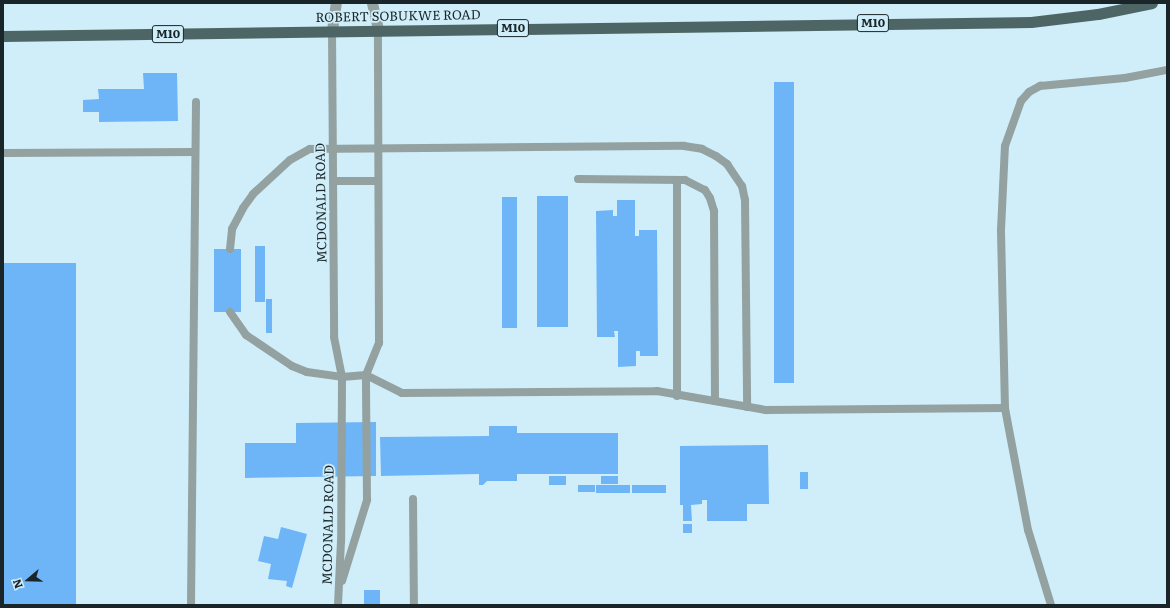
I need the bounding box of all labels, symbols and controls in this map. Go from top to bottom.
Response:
street label: ROBERT SOBUKWE ROAD [315,7,481,25]
road number: M10 [856,13,890,33]
road number: M10 [496,18,530,38]
road number: M10 [151,24,185,44]
street label: MCDONALD ROAD [312,143,330,263]
street label: MCDONALD ROAD [319,465,337,585]
north arrow [8,560,48,600]
text: N [8,577,26,591]

